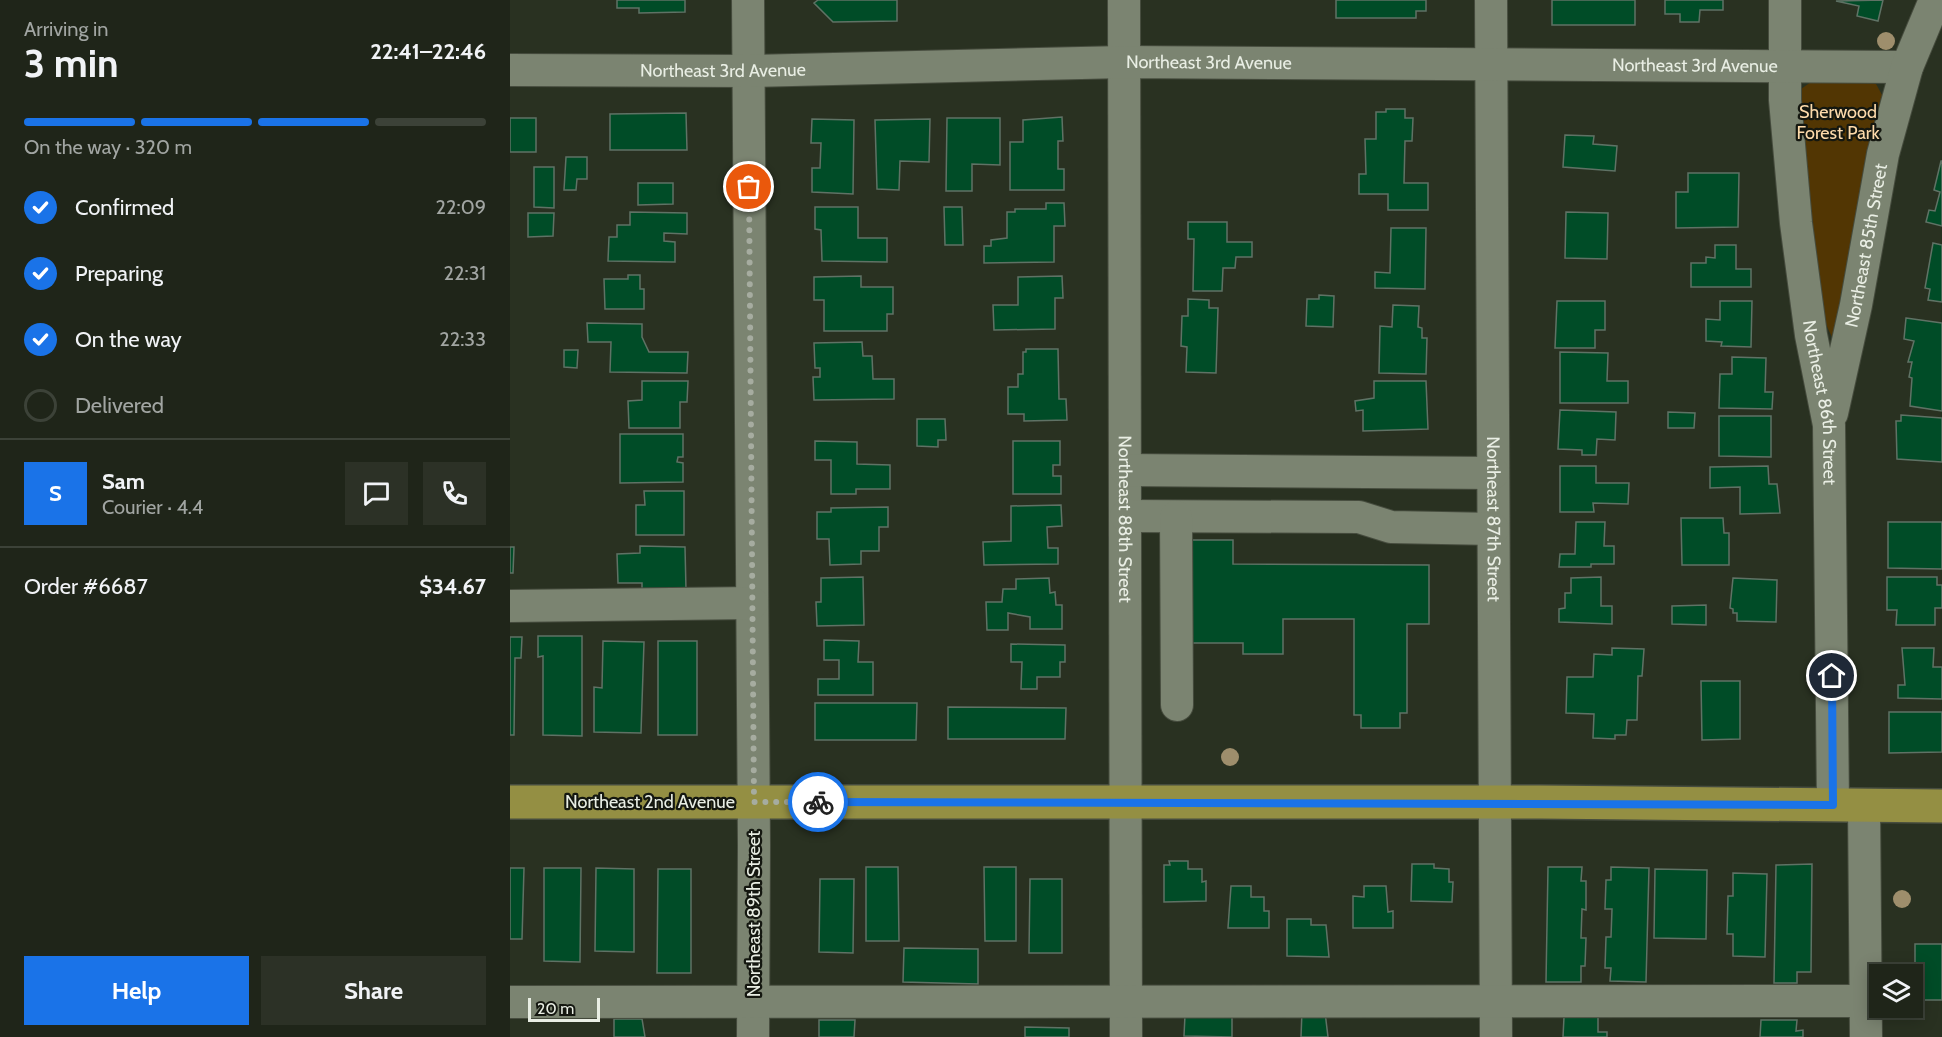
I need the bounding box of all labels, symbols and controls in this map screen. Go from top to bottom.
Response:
text: Arriving in [24,17,108,41]
text: 22:41–22:46 [370,38,486,65]
text: 3 min [24,39,119,87]
street label: Northeast 3rd Avenue [1126,51,1292,74]
street label: Northeast 3rd Avenue [1612,54,1778,77]
street label: Northeast 3rd Avenue [640,59,806,82]
park label: Sherwood Forest Park [1796,101,1881,144]
text: On the way · 320 m [24,135,192,159]
pin [723,161,774,212]
street label: Northeast 85th Street [1840,162,1892,330]
icon: bag [732,170,765,203]
icon: check [24,191,57,224]
text: Confirmed [75,194,174,221]
text: 22:09 [436,195,486,219]
icon: check [24,257,57,290]
text: Preparing [75,260,163,287]
text: 22:31 [444,261,486,285]
street label: Northeast 86th Street [1798,319,1841,485]
icon: check [24,323,57,356]
text: On the way [75,326,182,353]
text: 22:33 [439,327,486,351]
text: Delivered [75,392,164,419]
street label: Northeast 88th Street [1114,435,1136,603]
street label: Northeast 87th Street [1482,436,1505,602]
button: chat [345,462,408,525]
button: phone [423,462,486,525]
text: Sam [102,468,145,495]
text: S [49,480,62,507]
text: Courier · 4.4 [102,495,203,519]
text: Order #6687 [24,573,148,600]
text: $34.67 [419,573,486,600]
pin [1806,650,1857,701]
icon: home [1815,659,1848,692]
courier [788,772,848,832]
icon: bike [802,786,835,819]
street label: Northeast 2nd Avenue [565,791,735,813]
street label: Northeast 89th Street [743,831,765,997]
button: Help [24,956,249,1025]
button: Share [261,956,486,1025]
map controls [1869,964,1923,1018]
button: layers [1869,964,1923,1018]
scale bar [528,995,600,1022]
text: 20 m [537,999,574,1018]

